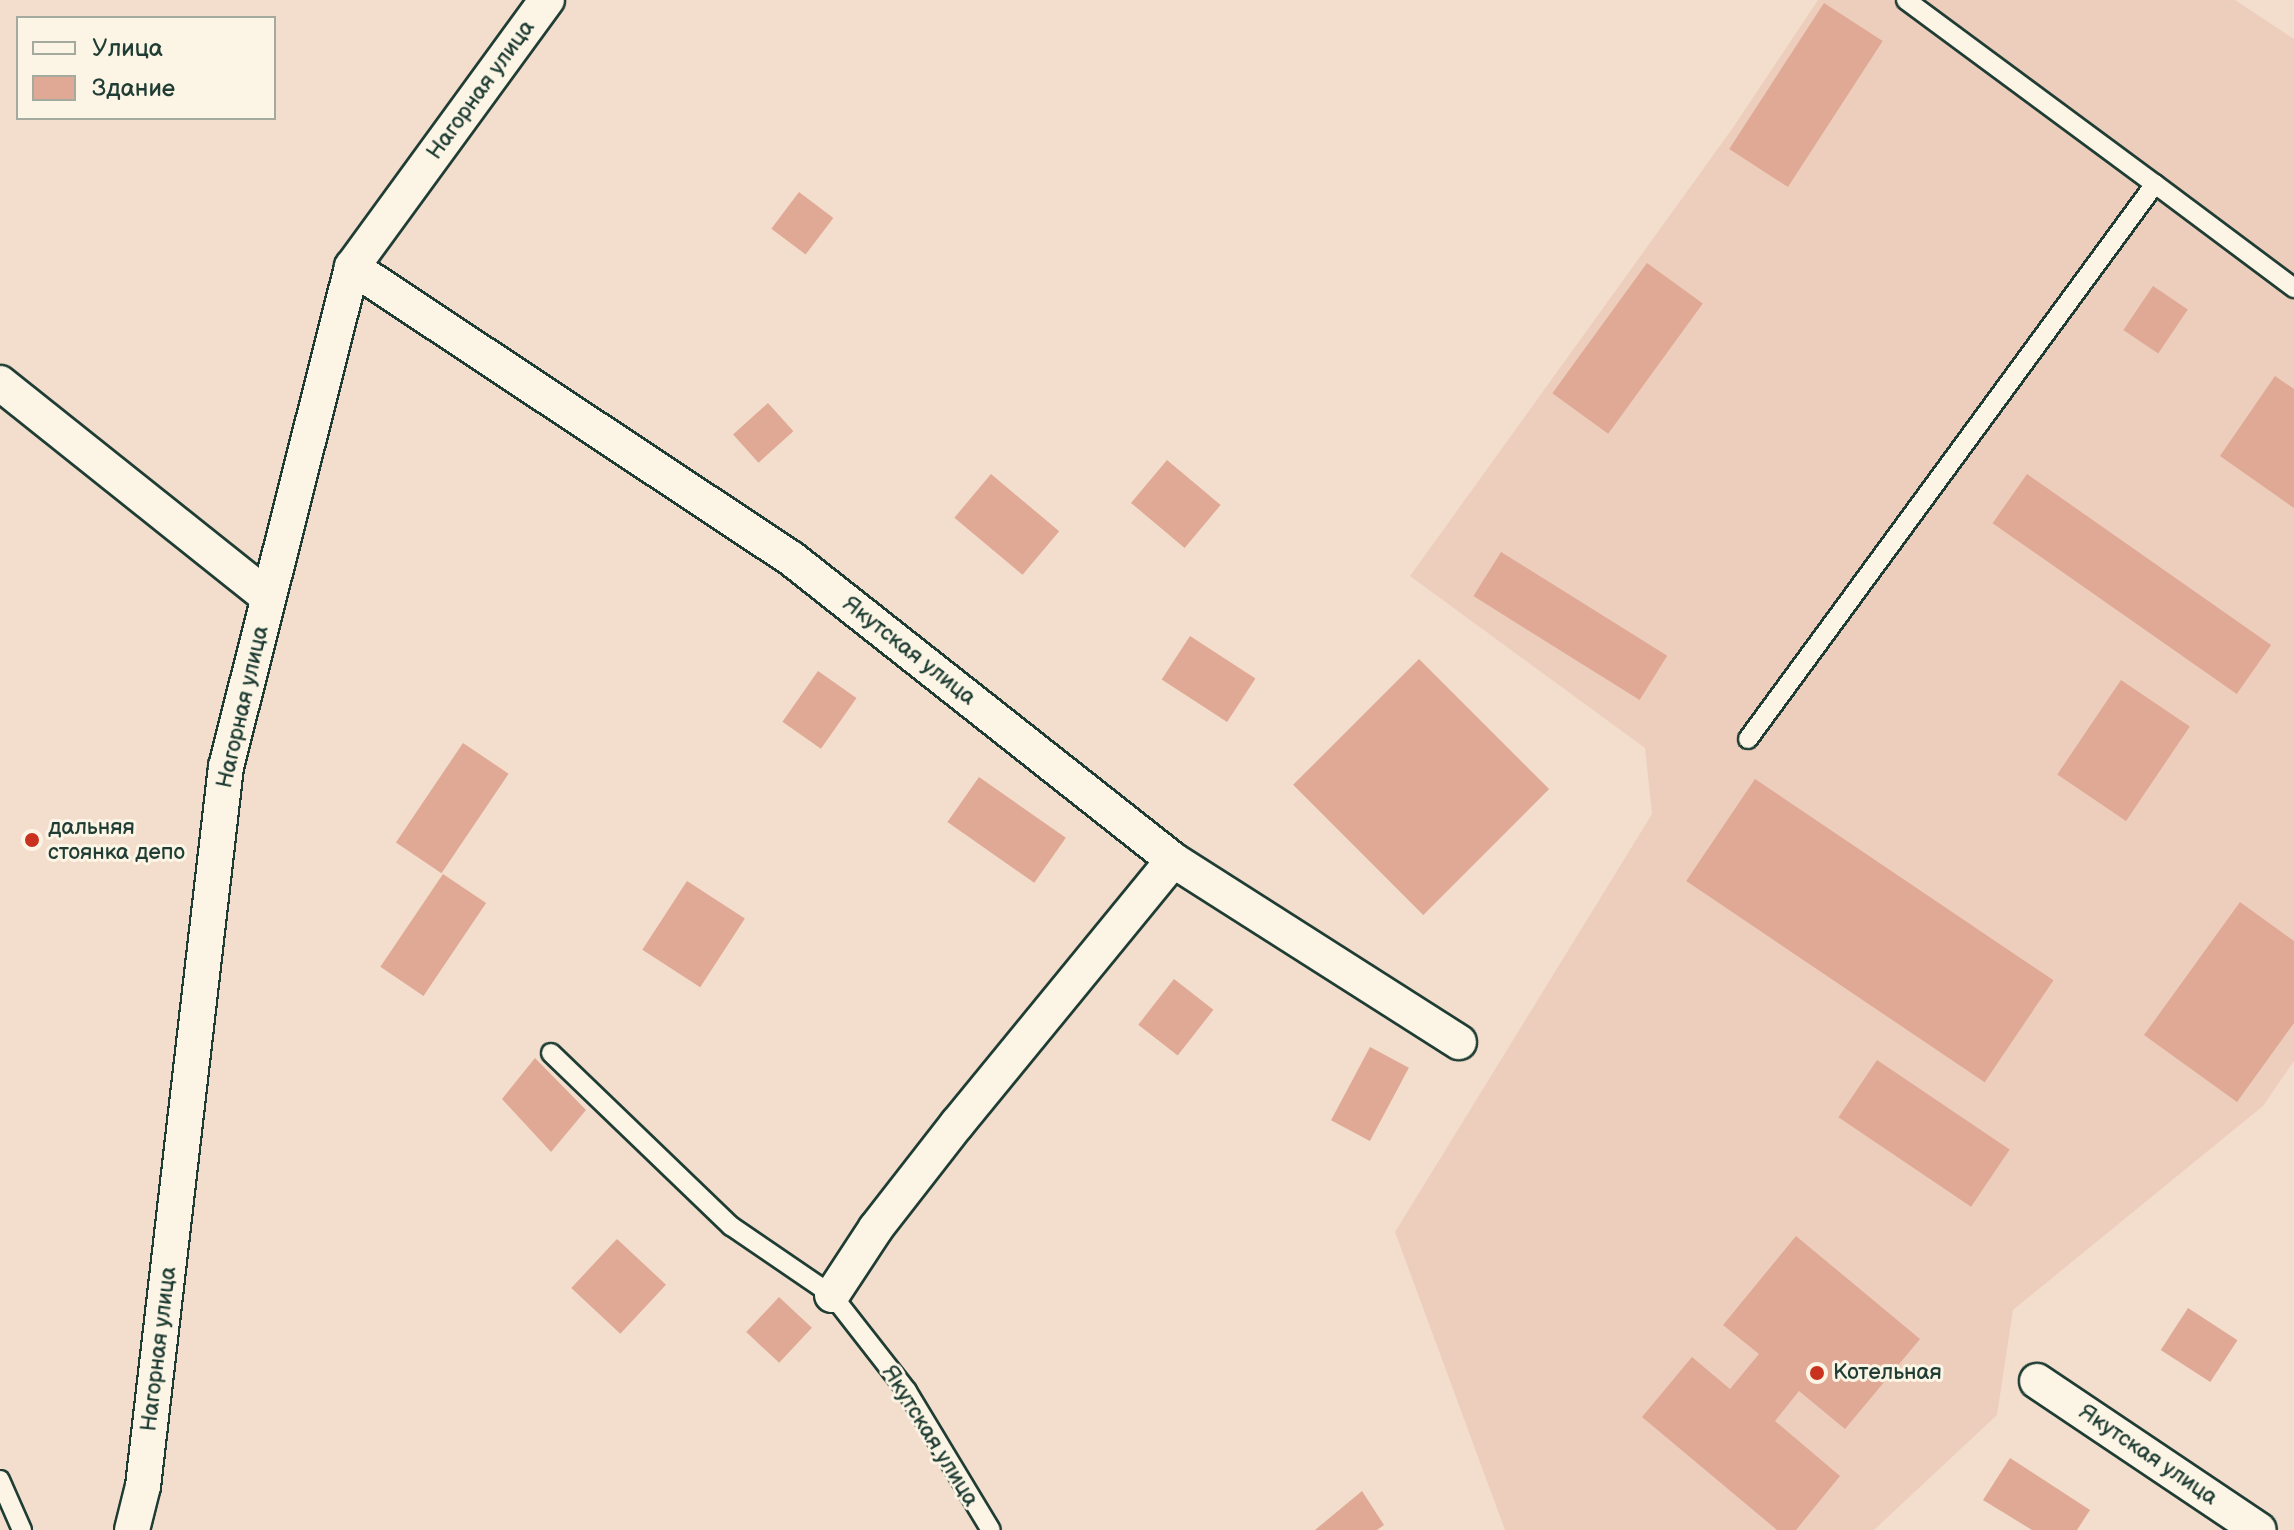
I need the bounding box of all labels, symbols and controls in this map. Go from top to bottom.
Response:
street label: Нагорная улица [422,15,540,165]
legend [16,16,276,120]
text: Улица [92,34,163,63]
text: Здание [92,74,175,103]
street label: Якутская улица [837,591,981,711]
street label: Нагорная улица [211,623,275,791]
place label: дальняя стоянка депо [48,814,185,866]
marker: дальняя стоянка депо [23,831,41,849]
street label: Нагорная улица [136,1265,182,1433]
place label: Котельная [1833,1360,1942,1386]
street label: Якутская улица [876,1361,984,1511]
marker: Котельная [1808,1364,1826,1382]
street label: Якутская улица [2074,1399,2222,1511]

